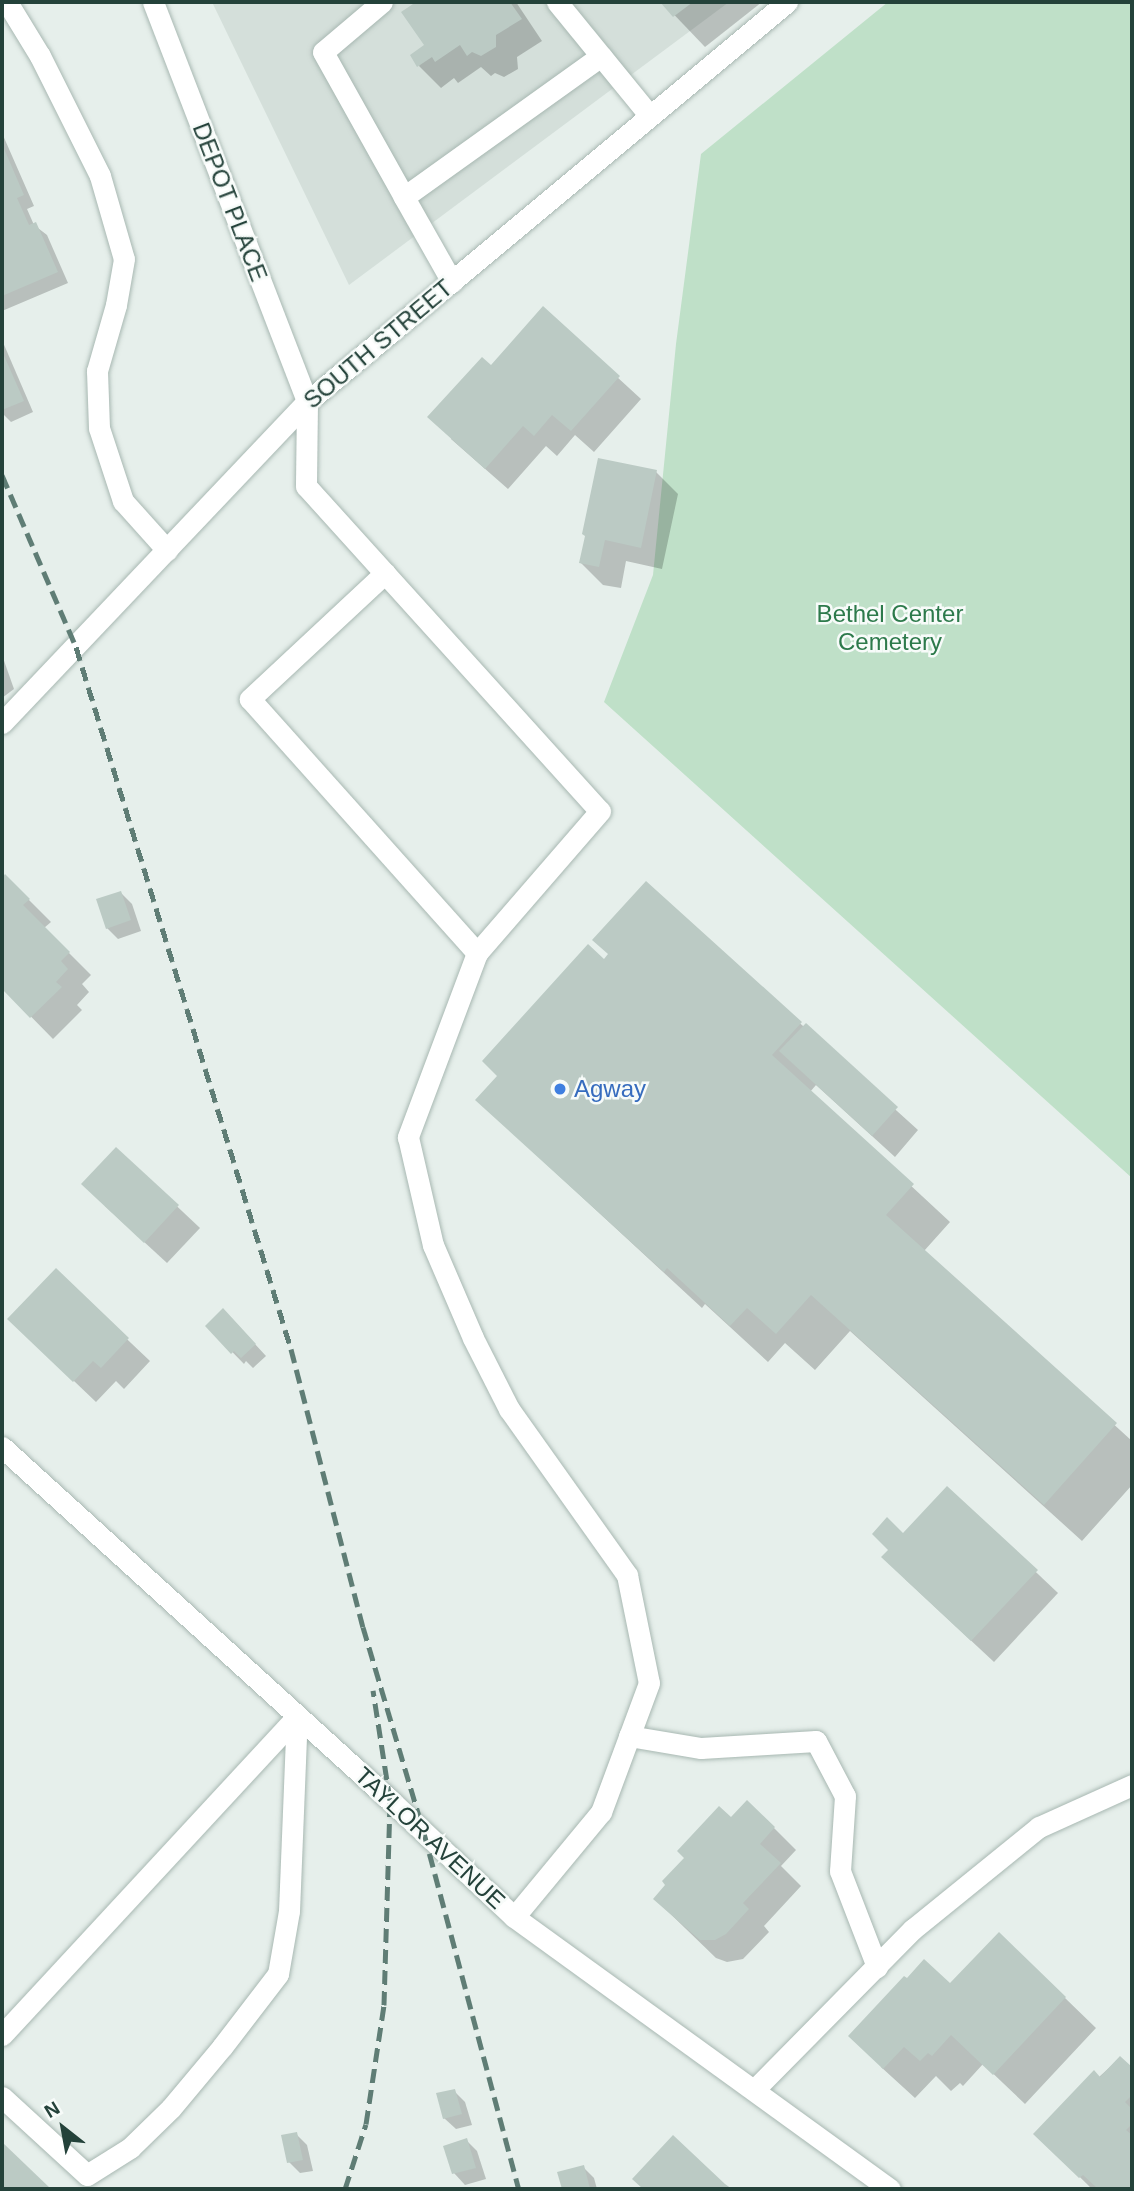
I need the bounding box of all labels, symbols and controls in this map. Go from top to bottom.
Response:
street label: DEPOT PLACE [186,118,274,286]
street label: SOUTH STREET [298,273,458,415]
park label: Bethel Center Cemetery [817,600,963,656]
place label: Agway [574,1075,646,1103]
marker: Agway [552,1081,568,1097]
street label: TAYLOR AVENUE [348,1761,512,1915]
north arrow [28,2093,98,2163]
text: N [41,2097,63,2122]

